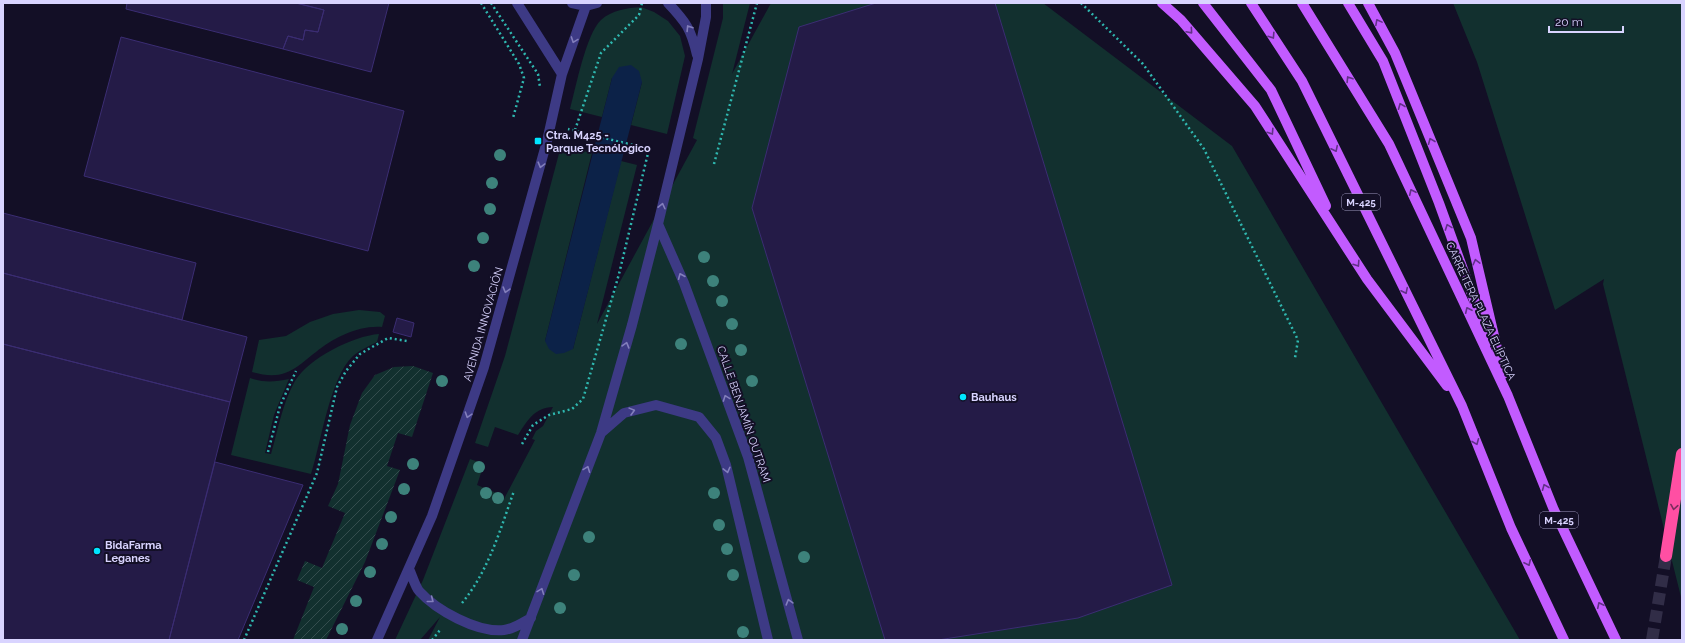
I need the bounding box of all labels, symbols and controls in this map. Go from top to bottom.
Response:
scale bar [1549,8,1623,34]
text: 20 m [1555,15,1583,29]
one-way arrow [1376,19,1383,26]
one-way arrow [686,25,693,32]
one-way arrow [1185,26,1192,33]
one-way arrow [1268,32,1275,39]
one-way arrow [570,36,578,43]
one-way arrow [1346,76,1354,83]
one-way arrow [1397,103,1405,110]
one-way arrow [1267,127,1274,134]
place label: Ctra. M425 - Parque Tecnólogico [546,129,651,155]
marker: Ctra. M425 - Parque Tecnólogico [533,136,543,146]
one-way arrow [1427,137,1435,144]
one-way arrow [1330,145,1338,153]
one-way arrow [537,162,545,168]
one-way arrow [1409,189,1417,197]
road number: M-425 [1342,194,1380,210]
one-way arrow [657,203,666,210]
one-way arrow [1444,224,1452,231]
street label: CARRETERA PLAZA ELÍPTICA [1443,240,1519,383]
one-way arrow [1473,259,1481,266]
one-way arrow [1352,260,1360,267]
street label: AVENIDA INNOVACIÓN [460,265,506,383]
one-way arrow [678,272,686,280]
one-way arrow [502,287,511,294]
one-way arrow [1400,287,1408,294]
one-way arrow [1465,306,1473,314]
one-way arrow [621,342,630,349]
street label: CALLE BENJAMÍN OUTRAM [714,344,774,484]
place label: Bauhaus [971,391,1017,404]
marker: Bauhaus [958,392,968,402]
one-way arrow [723,394,731,401]
one-way arrow [629,407,636,416]
one-way arrow [465,411,473,418]
one-way arrow [1472,439,1480,446]
one-way arrow [583,466,591,473]
one-way arrow [722,466,731,473]
one-way arrow [1541,483,1549,490]
one-way arrow [1670,504,1679,510]
road number: M-425 [1540,512,1578,528]
place label: BidaFarma Leganes [105,539,162,565]
marker: BidaFarma Leganes [92,546,102,556]
one-way arrow [1523,559,1531,567]
one-way arrow [537,587,545,594]
one-way arrow [426,595,433,602]
one-way arrow [785,599,794,606]
one-way arrow [1597,602,1605,609]

